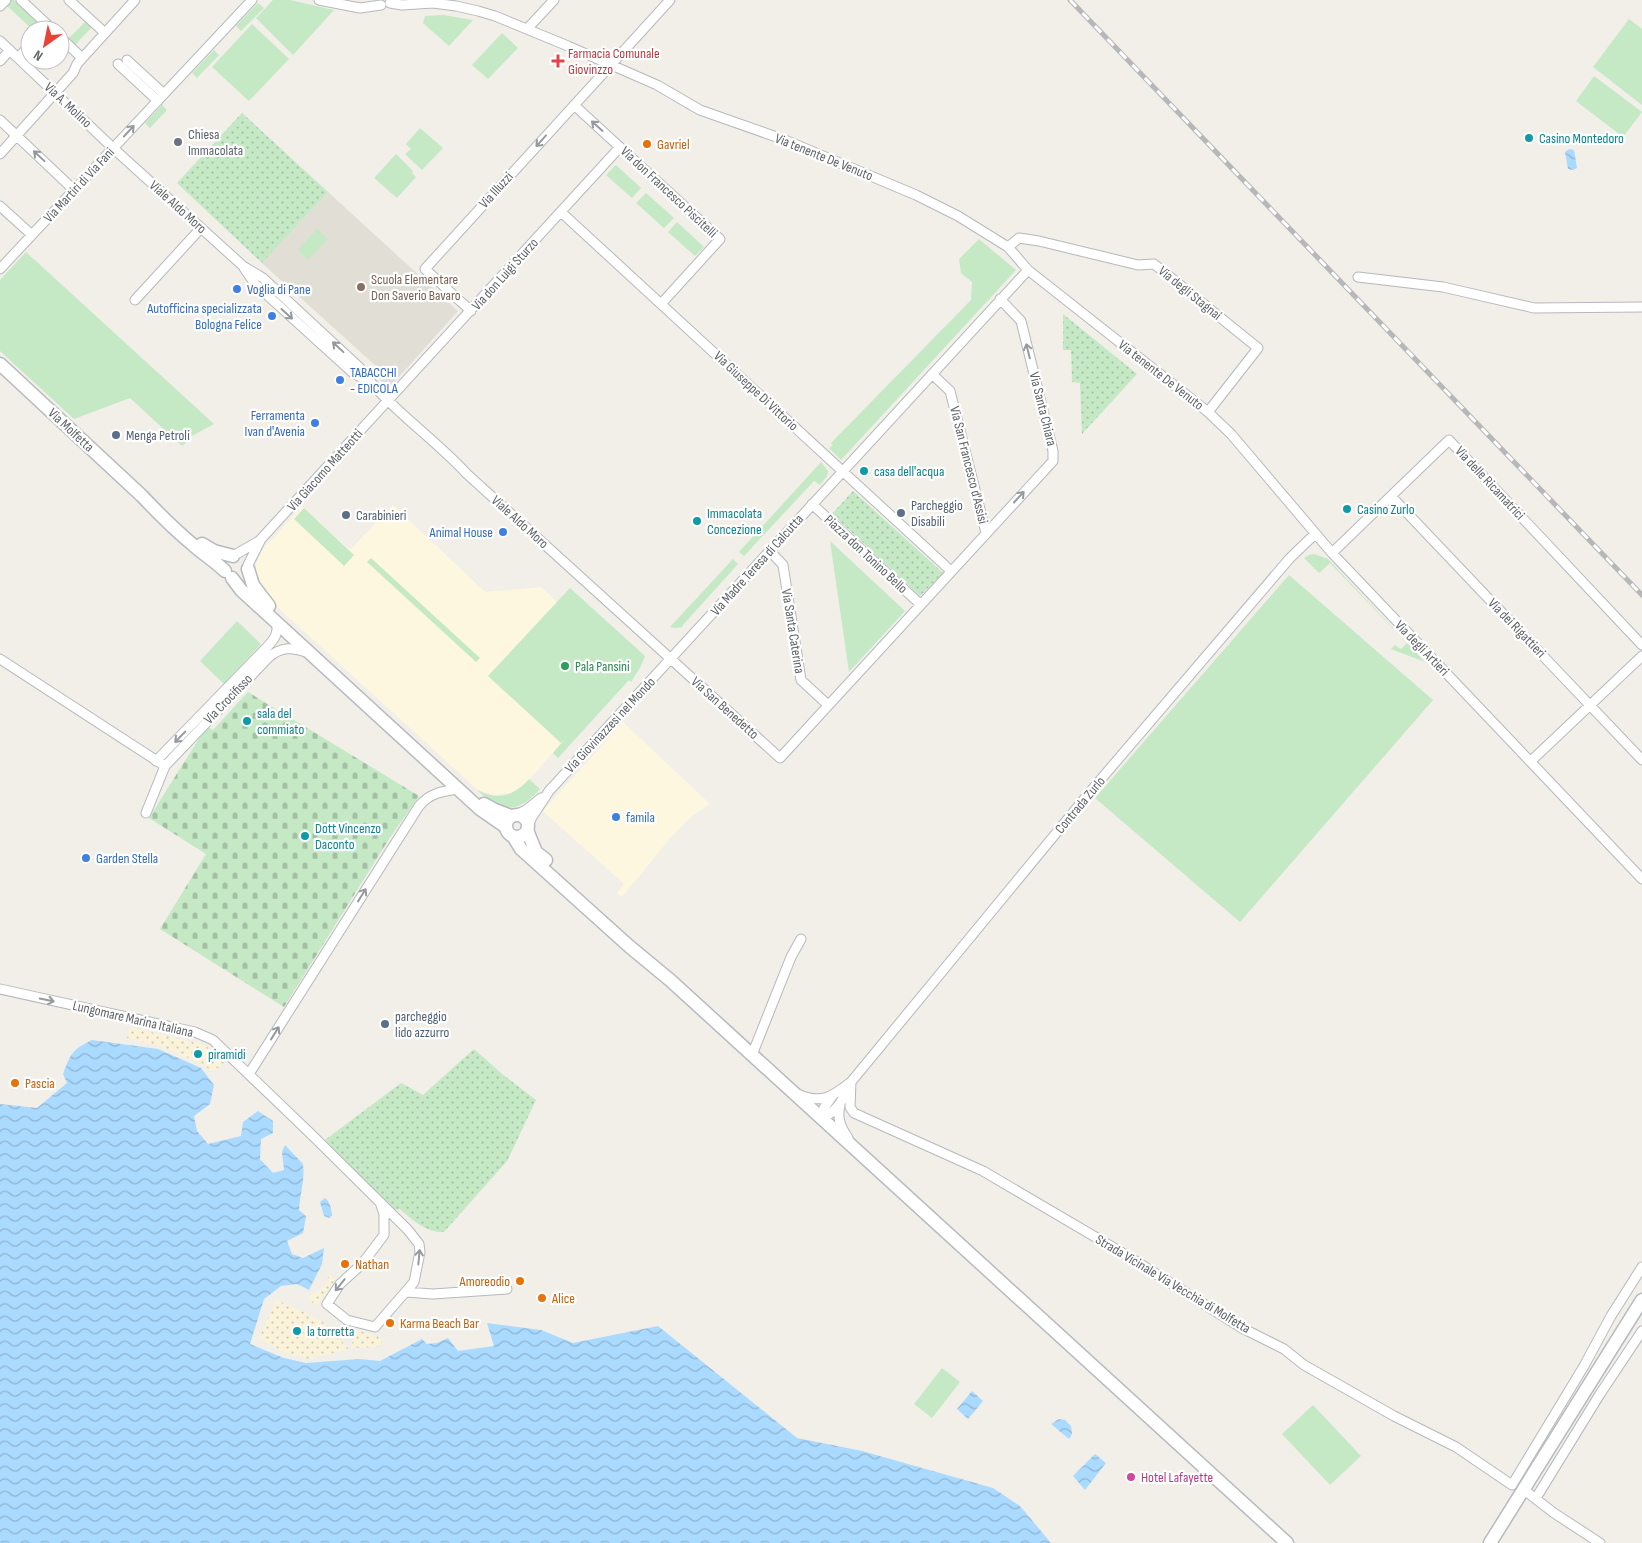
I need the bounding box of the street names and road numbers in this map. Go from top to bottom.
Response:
street label: Via A. Molino [41,79,95,131]
street label: Via tenente De Venuto [773,130,876,184]
street label: Via don Francesco Piscitelli [617,143,721,241]
street label: Via Martiri di Via Fani [40,144,118,226]
street label: Via Illuzzi [475,168,517,212]
street label: Viale Aldo Moro [146,177,210,237]
street label: Via don Luigi Sturzo [468,234,542,314]
street label: Via degli Stagnai [1155,262,1225,324]
street label: Via tenente De Venuto [1115,336,1207,414]
street label: Via Giuseppe Di Vittorio [710,347,802,435]
street label: Via Santa Chiara [1026,370,1060,448]
street label: Via San Francesco d'Assisi [946,404,992,526]
street label: Via Molfetta [45,405,97,455]
street label: Via Giacomo Matteotti [284,425,366,515]
street label: Via delle Ricamatrici [1452,443,1528,523]
street label: Viale Aldo Moro [488,492,552,552]
street label: Via Madre Teresa di Calcutta [707,511,807,619]
street label: Piazza don Tonino Bello [821,511,911,597]
street label: Via Santa Caterina [778,587,808,675]
street label: Via dei Rigattieri [1484,595,1550,661]
street label: Via degli Artieri [1391,617,1453,679]
street label: Via Crocifisso [200,670,256,728]
street label: Via Giovinazzesi nel Mondo [561,673,659,776]
street label: Via San Benedetto [688,673,763,743]
street label: Contrada Zurlo [1051,773,1109,837]
street label: Lungomare Marina Italiana [71,997,195,1041]
street label: Strada Vicinale Via Vecchia di Molfetta [1092,1231,1254,1337]

